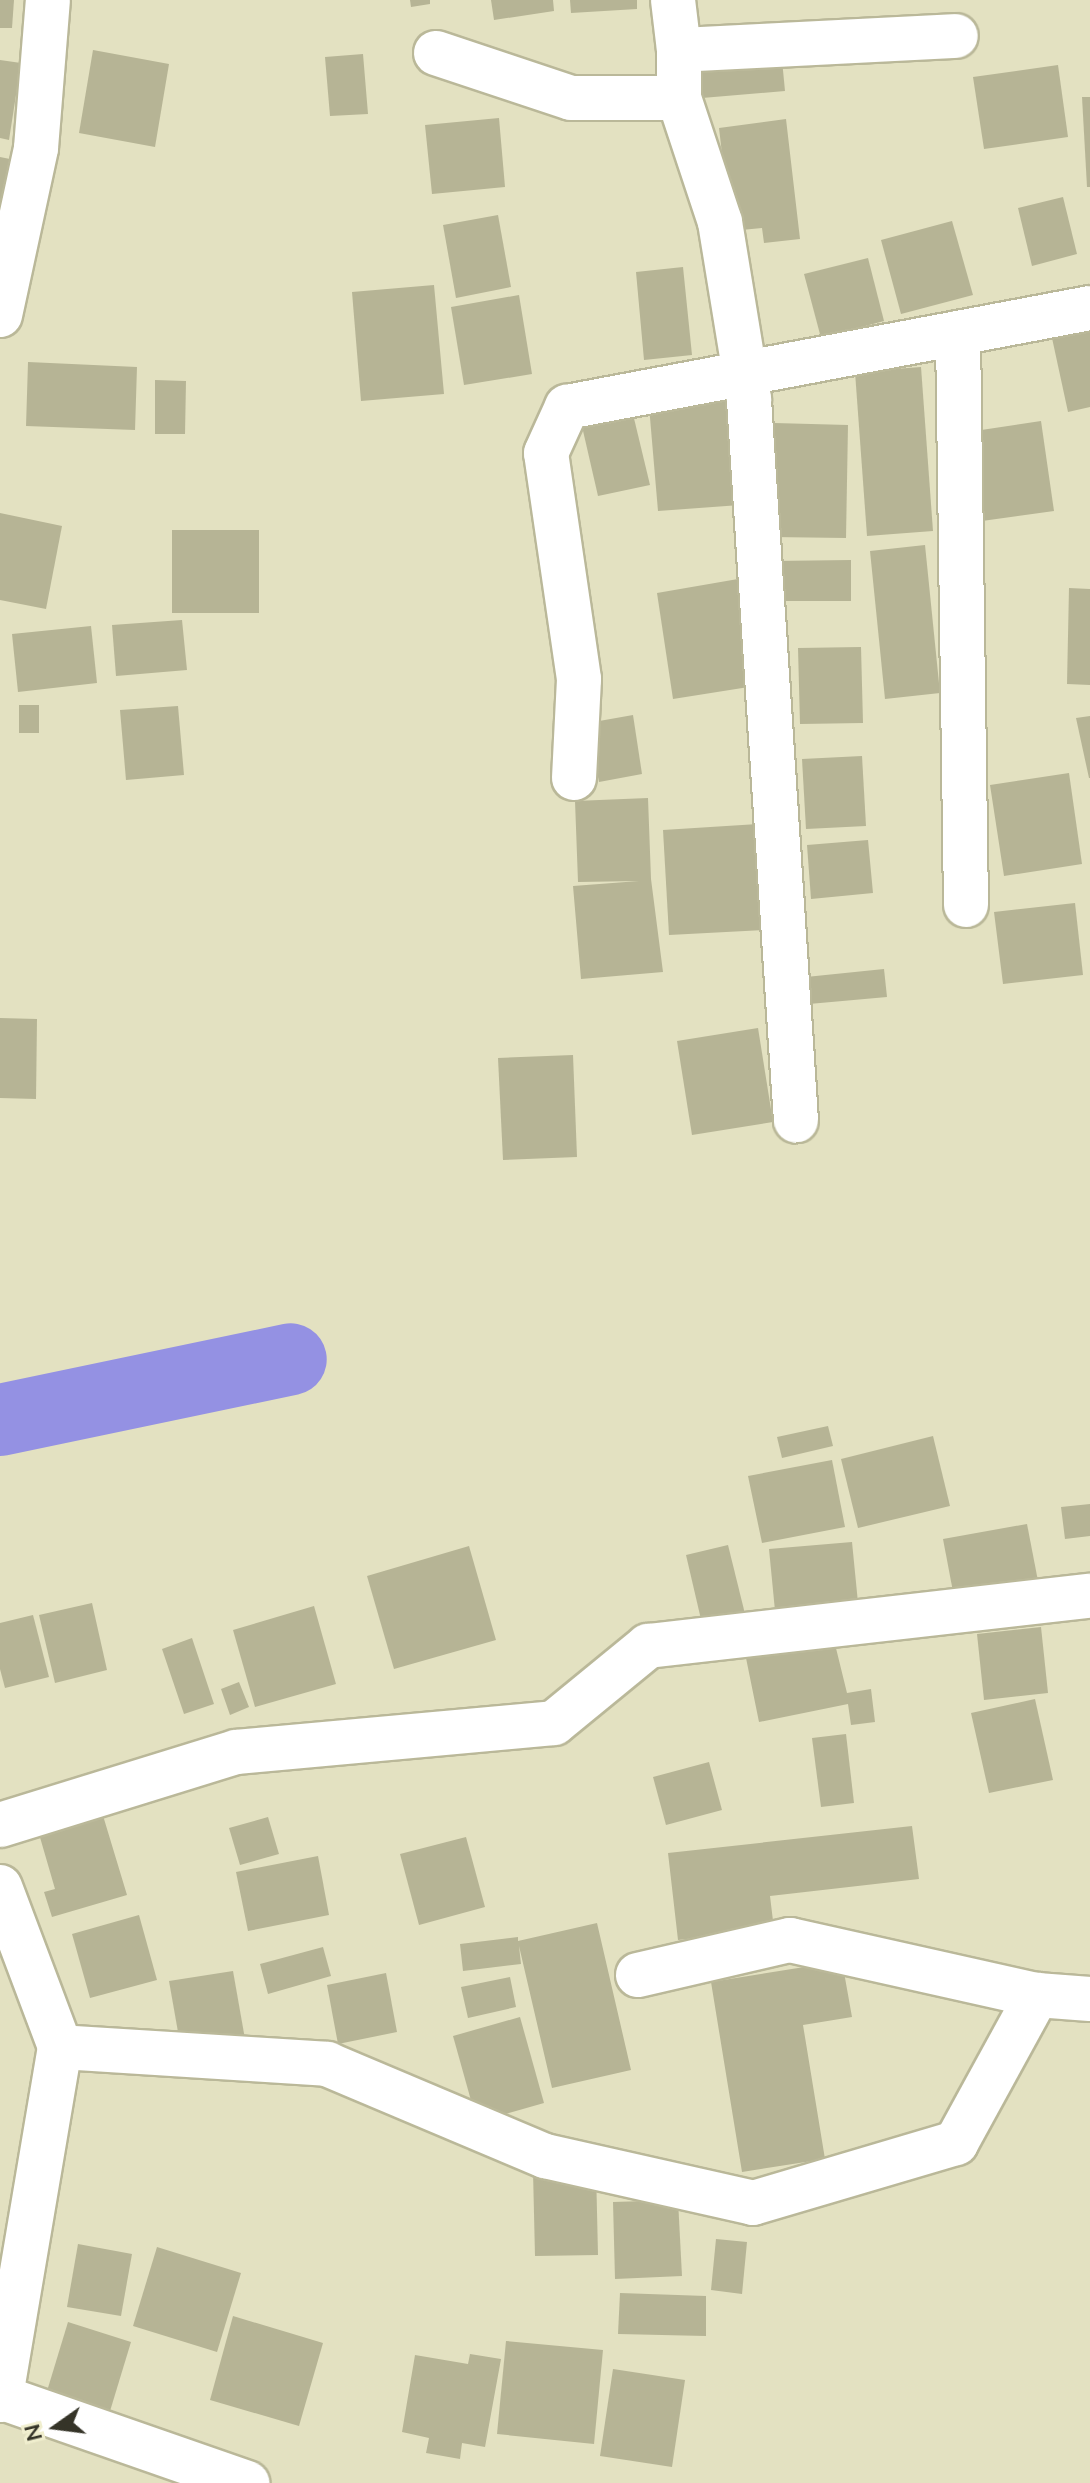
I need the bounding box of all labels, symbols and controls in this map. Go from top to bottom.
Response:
north arrow [16,2387,96,2467]
text: N [17,2421,48,2444]

